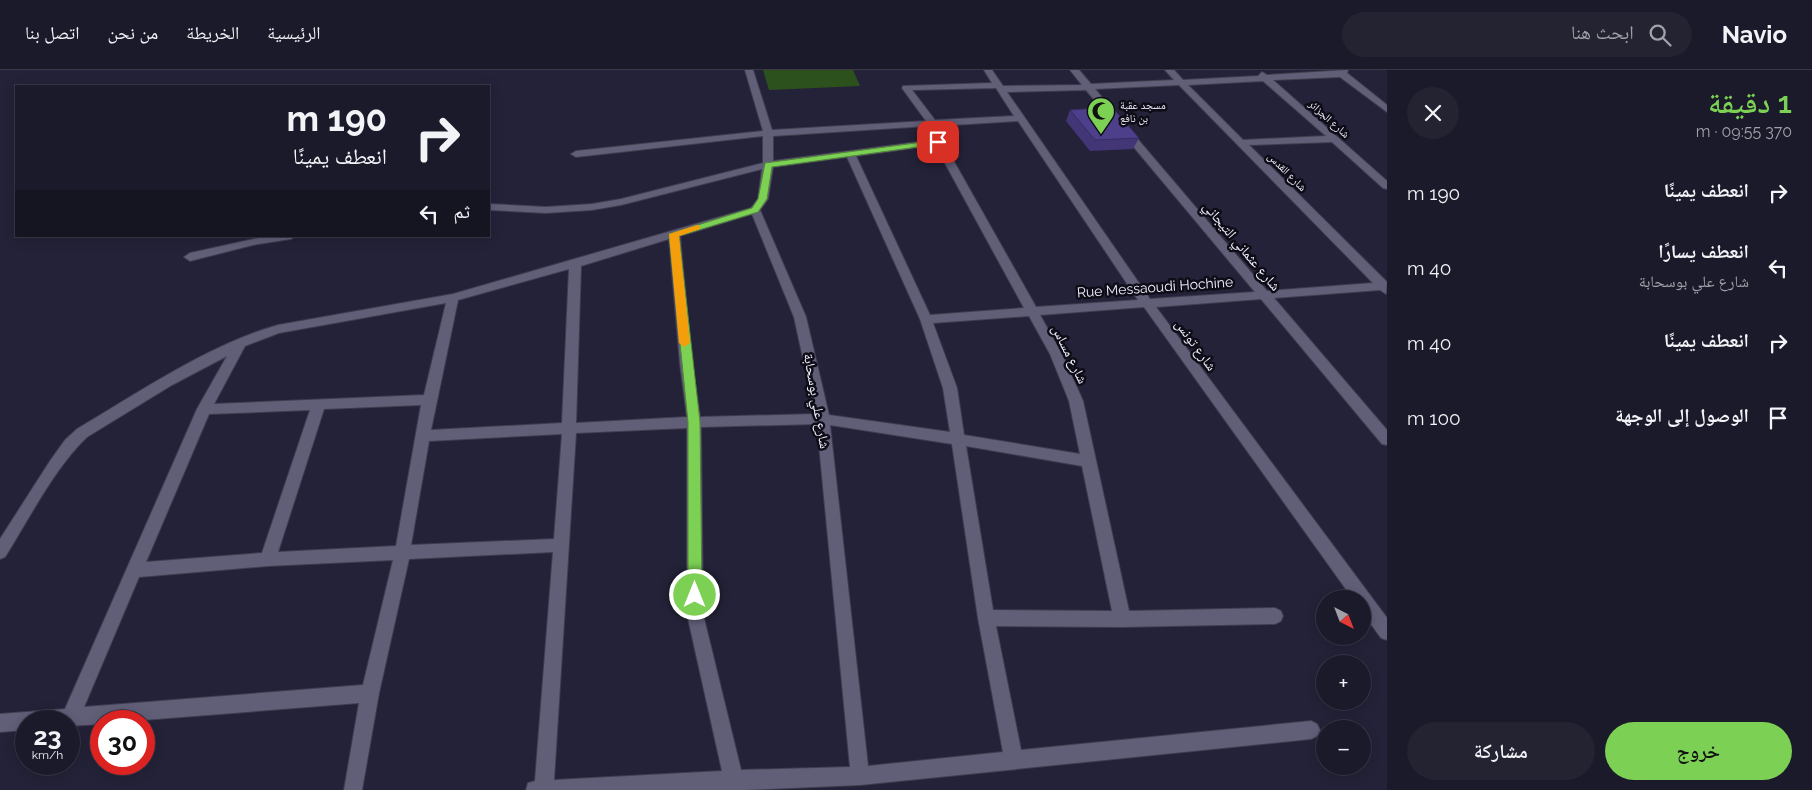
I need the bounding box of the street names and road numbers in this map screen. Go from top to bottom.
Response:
street label: شارع الجزائر [1305,97,1352,141]
street label: شارع القدس [1265,150,1309,194]
street label: شارع عثماني التيجاني [1197,198,1284,296]
street label: Rue Messaoudi Hochine [1076,274,1234,300]
street label: شارع تونس [1170,316,1220,375]
street label: شارع مساس [1047,322,1091,387]
street label: شارع علي بوسحابة [797,352,833,451]

